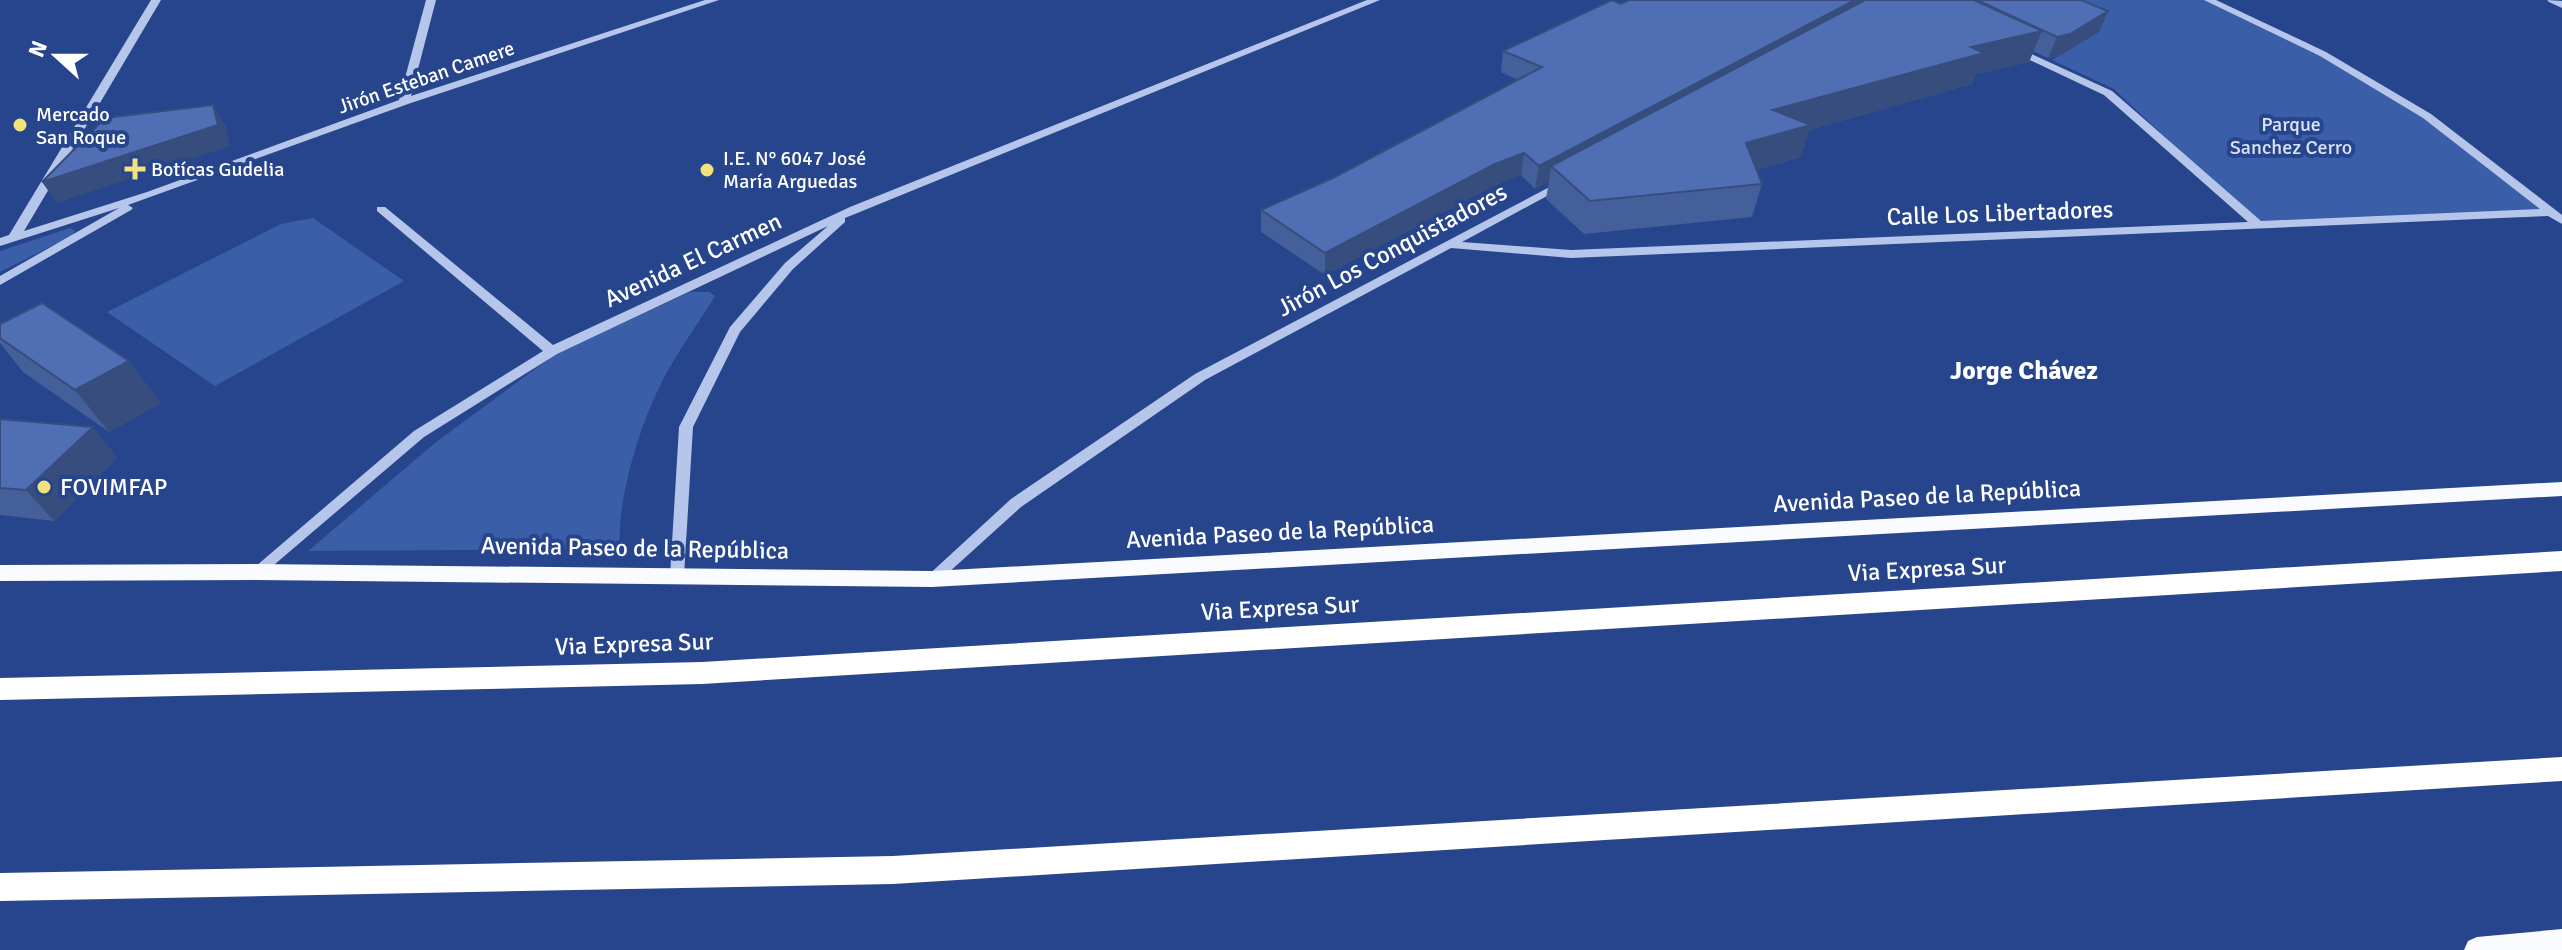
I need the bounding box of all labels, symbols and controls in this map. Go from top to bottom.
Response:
north arrow [16,16,96,96]
street label: Jirón Esteban Camere [335,36,518,119]
text: N [22,37,53,61]
place label: Mercado San Roque [36,102,126,150]
park label: Parque Sanchez Cerro [2230,112,2352,160]
marker: Mercado San Roque [11,116,29,134]
place label: I.E. N° 6047 José María Arguedas [723,146,866,194]
place label: Botícas Gudelia [151,157,284,182]
marker: Botícas Gudelia [126,160,144,178]
marker: I.E. N° 6047 José María Arguedas [698,161,716,179]
street label: Jirón Los Conquistadores [1272,177,1512,323]
street label: Calle Los Libertadores [1886,194,2114,232]
street label: Avenida El Carmen [600,206,786,314]
district label: Jorge Chávez [1950,355,2098,387]
place label: FOVIMFAP [60,472,167,502]
street label: Avenida Paseo de la República [1772,473,2082,519]
marker: FOVIMFAP [35,478,53,496]
street label: Avenida Paseo de la República [1125,509,1435,555]
street label: Avenida Paseo de la República [481,530,789,566]
street label: Via Expresa Sur [1847,550,2007,588]
street label: Via Expresa Sur [1200,589,1360,627]
street label: Via Expresa Sur [554,626,714,662]

